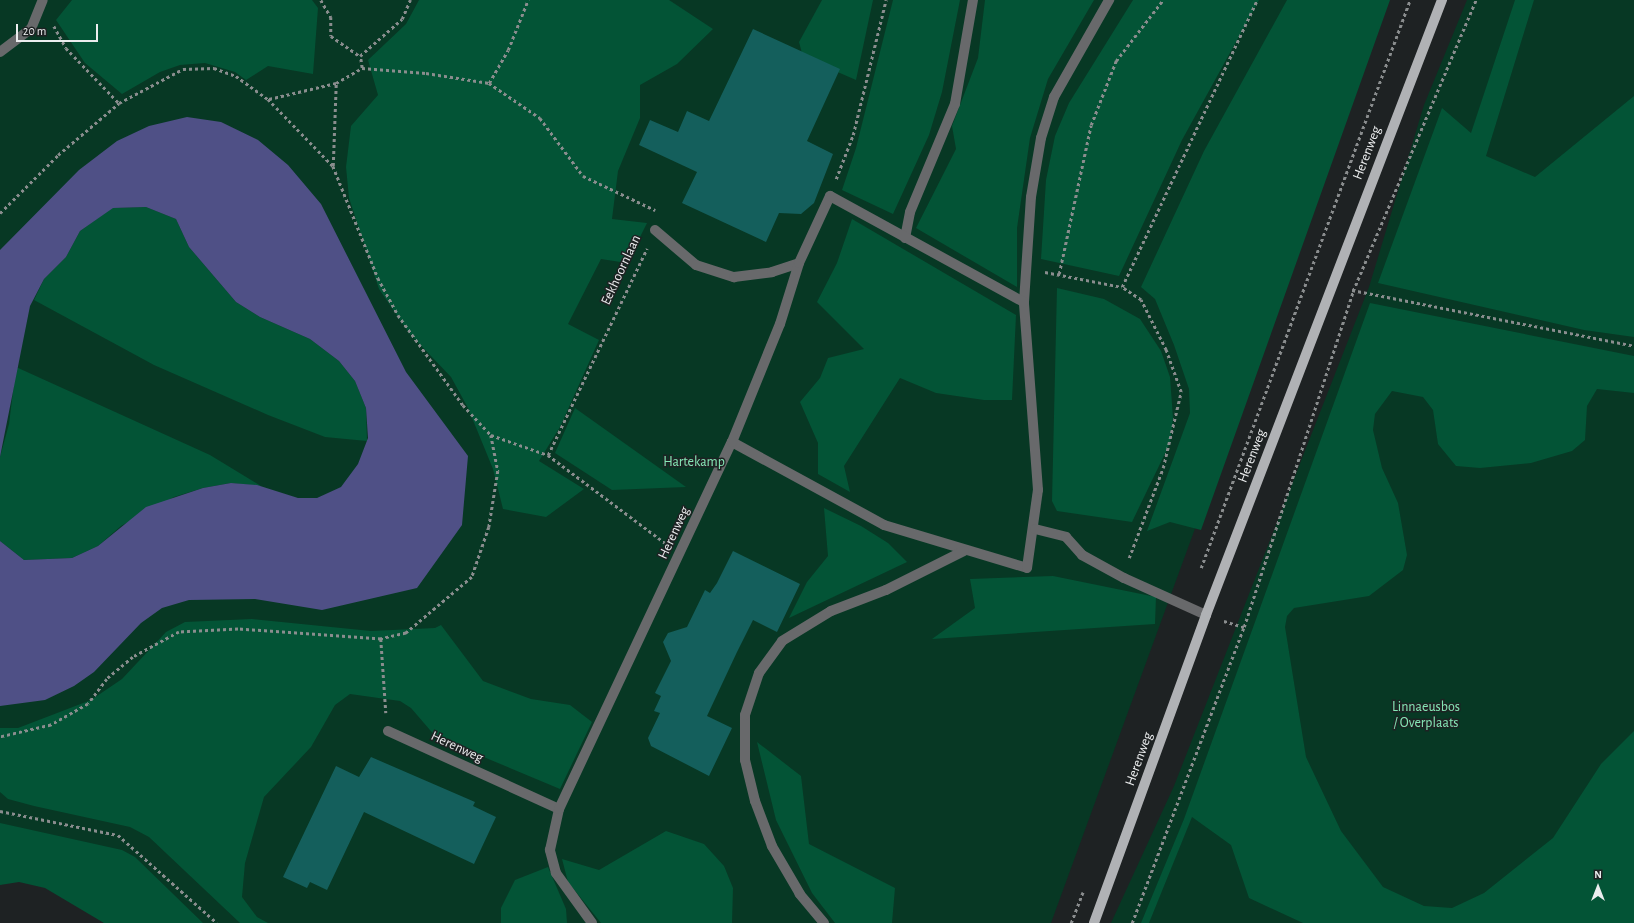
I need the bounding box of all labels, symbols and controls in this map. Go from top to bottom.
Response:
scale bar [18,16,100,42]
text: 20 m [23,25,46,37]
street label: Herenweg [1349,124,1385,182]
street label: Eekhoornlaan [597,232,645,308]
street label: Herenweg [1234,427,1270,485]
park label: Hartekamp [663,454,725,470]
street label: Herenweg [655,504,693,562]
park label: Linnaeusbos / Overplaats [1392,699,1460,732]
street label: Herenweg [428,728,486,766]
street label: Herenweg [1122,730,1156,788]
north arrow [1578,867,1618,907]
text: N [1594,869,1602,880]

